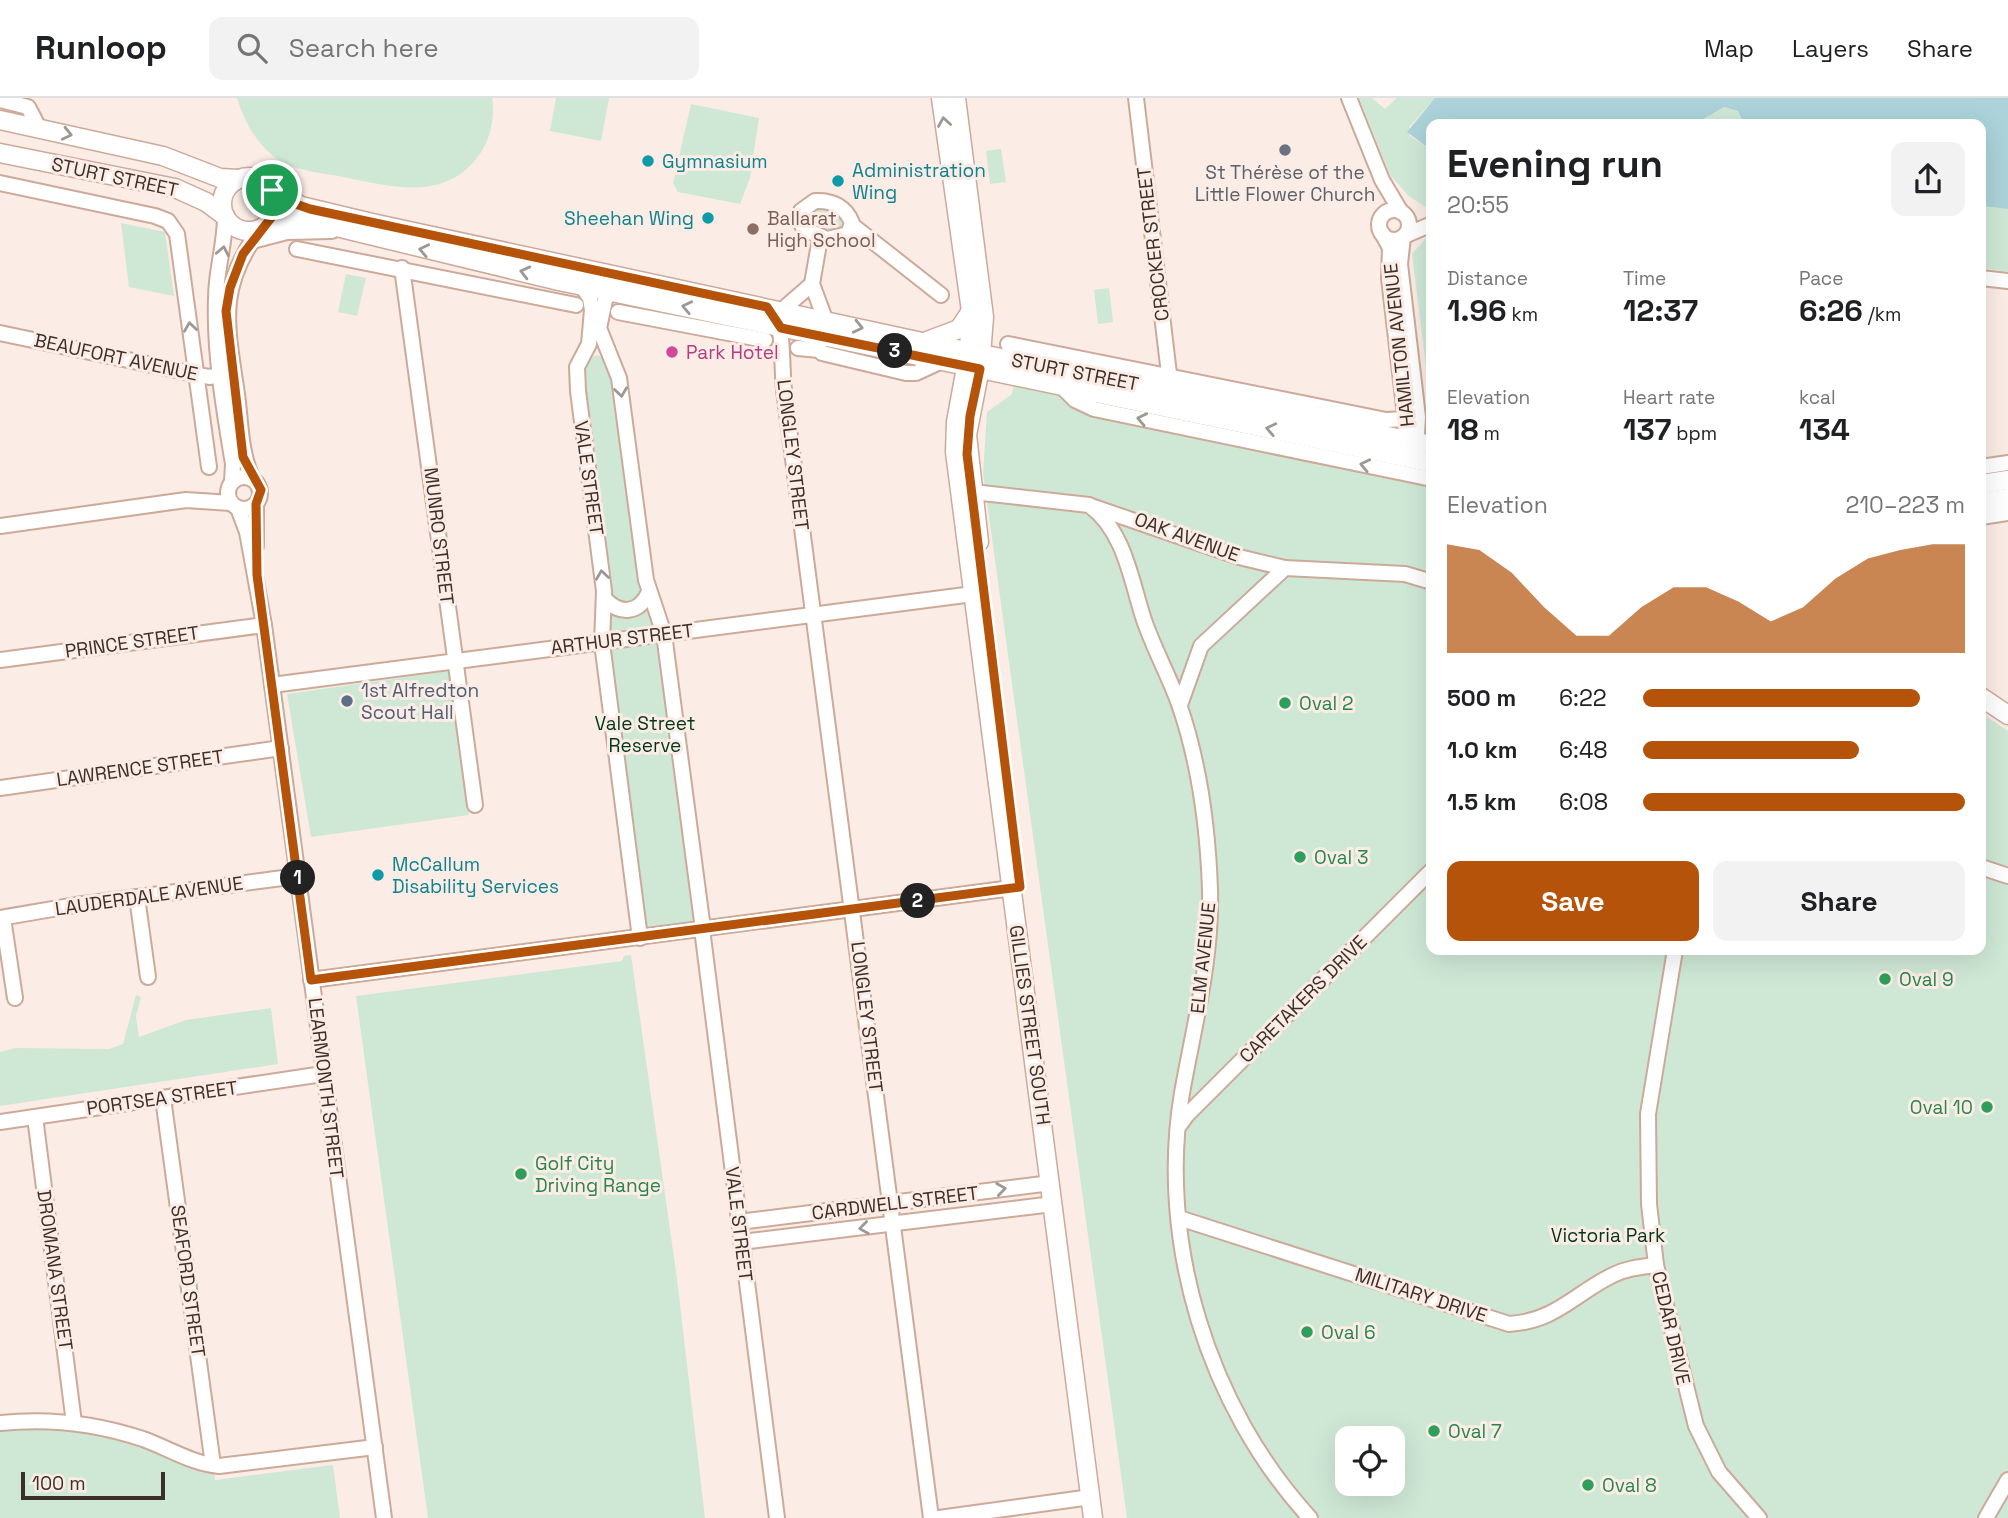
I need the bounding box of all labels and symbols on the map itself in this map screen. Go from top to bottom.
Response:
one-way arrow [937,116,952,128]
one-way arrow [61,126,73,141]
marker: St Thérèse of the Little Flower Church [1277,142,1293,158]
place label: Gymnasium [662,149,768,174]
street label: STURT STREET [49,151,181,203]
marker: Gymnasium [640,153,656,169]
place label: Administration Wing [852,158,986,205]
pin [242,160,302,220]
place label: St Thérèse of the Little Flower Church [1195,160,1375,207]
street label: CROCKER STREET [1131,166,1175,322]
marker: Administration Wing [830,173,846,189]
place label: Sheehan Wing [564,206,694,231]
place label: Ballarat High School [767,206,876,253]
marker: Sheehan Wing [700,210,716,226]
marker: Ballarat High School [745,221,761,237]
one-way arrow [418,244,430,258]
one-way arrow [214,245,229,257]
street label: HAMILTON AVENUE [1378,262,1420,428]
one-way arrow [519,266,531,280]
one-way arrow [681,301,693,316]
one-way arrow [852,319,864,333]
one-way arrow [183,321,198,333]
street label: BEAUFORT AVENUE [32,327,200,387]
pin: 3 [878,334,912,368]
place label: Park Hotel [686,340,779,365]
marker: Park Hotel [664,344,680,360]
street label: STURT STREET [1009,347,1141,397]
street label: LONGLEY STREET [771,378,815,532]
one-way arrow [614,386,629,398]
one-way arrow [1136,412,1148,427]
street label: VALE STREET [569,419,609,537]
one-way arrow [1265,422,1277,437]
one-way arrow [1359,459,1371,474]
street label: MUNRO STREET [418,466,460,606]
street label: OAK AVENUE [1131,506,1243,568]
one-way arrow [595,569,610,580]
street label: ARTHUR STREET [549,618,695,660]
street label: PRINCE STREET [63,620,201,664]
place label: 1st Alfredton Scout Hall [361,678,479,725]
place label: Oval 2 [1299,691,1354,716]
marker: 1st Alfredton Scout Hall [339,693,355,709]
marker: Oval 2 [1277,695,1293,711]
park label: Vale Street Reserve [595,711,695,758]
street label: LAWRENCE STREET [55,744,225,792]
place label: Oval 3 [1314,845,1369,870]
marker: Oval 3 [1292,849,1308,865]
place label: McCallum Disability Services [392,852,559,899]
pin: 1 [280,860,316,896]
marker: McCallum Disability Services [370,867,386,883]
street label: LAUDERDALE AVENUE [53,870,245,922]
pin: 2 [900,884,936,918]
street label: ELM AVENUE [1185,901,1221,1015]
street label: GILLIES STREET SOUTH [1004,923,1056,1127]
street label: CARETAKERS DRIVE [1234,930,1372,1068]
street label: LONGLEY STREET [845,940,889,1094]
place label: Oval 9 [1899,967,1954,992]
marker: Oval 9 [1877,971,1893,987]
street label: LEARMONTH STREET [302,996,350,1180]
street label: PORTSEA STREET [85,1075,239,1121]
place label: Oval 10 [1910,1095,1973,1120]
marker: Oval 10 [1979,1099,1995,1115]
place label: Golf City Driving Range [535,1151,661,1198]
street label: VALE STREET [720,1165,758,1283]
marker: Golf City Driving Range [513,1166,529,1182]
street label: CARDWELL STREET [810,1180,980,1226]
one-way arrow [995,1182,1007,1197]
street label: DROMANA STREET [31,1188,79,1352]
street label: SEAFORD STREET [165,1203,211,1359]
one-way arrow [858,1221,870,1236]
park label: Victoria Park [1551,1223,1665,1248]
street label: MILITARY DRIVE [1352,1262,1490,1328]
street label: CEDAR DRIVE [1646,1269,1696,1387]
place label: Oval 6 [1321,1320,1376,1345]
marker: Oval 6 [1299,1324,1315,1340]
place label: Oval 7 [1448,1419,1502,1444]
marker: Oval 7 [1426,1423,1442,1439]
scale bar [21,1469,164,1501]
place label: Oval 8 [1602,1473,1657,1498]
marker: Oval 8 [1580,1477,1596,1493]

